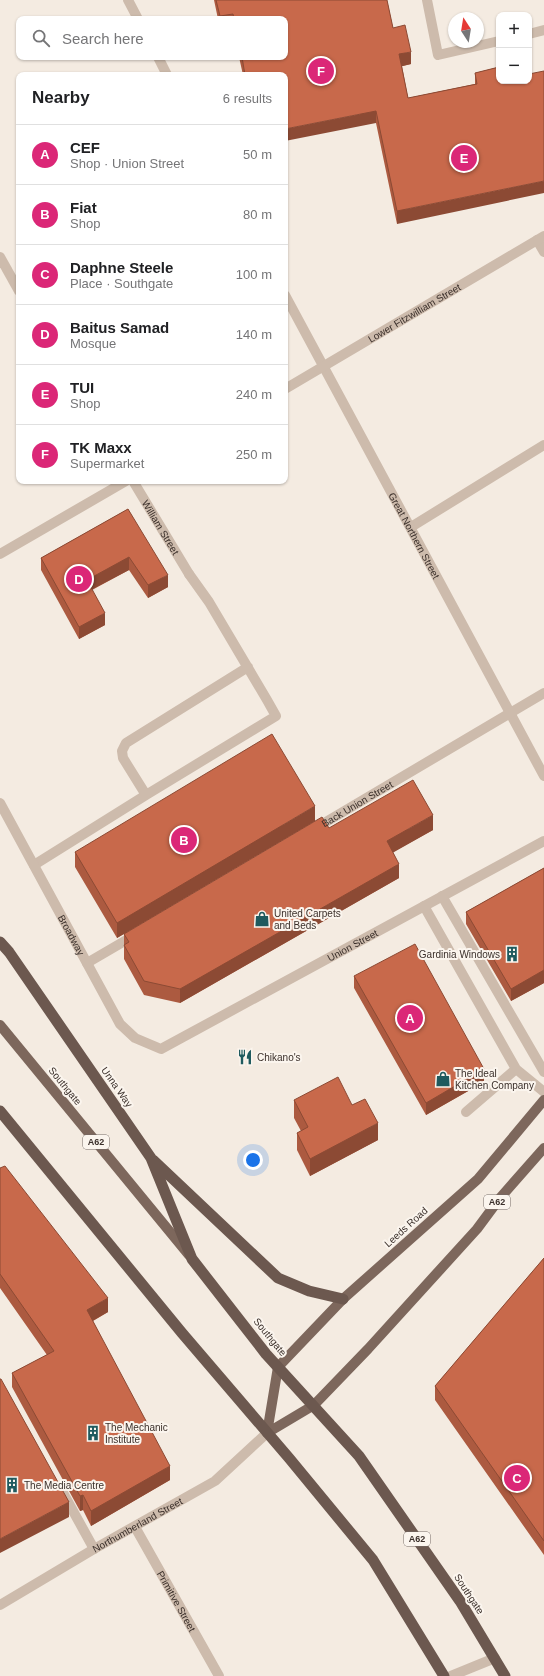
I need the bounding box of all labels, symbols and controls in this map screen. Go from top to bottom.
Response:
north arrow [448,12,484,48]
map controls [496,12,532,84]
button: + [496,12,532,48]
search box [16,16,288,60]
icon: search [30,27,52,49]
text: Search here [62,30,144,47]
button: − [496,48,532,84]
pin: F [308,56,334,86]
text: Nearby [32,88,90,107]
text: 6 results [223,91,272,106]
text: CEF [70,139,100,156]
pin: E [451,143,477,173]
text: A [40,147,50,162]
text: 50 m [243,147,272,162]
text: Shop · Union Street [70,156,184,171]
text: Fiat [70,199,97,216]
text: B [40,207,50,222]
text: 80 m [243,207,272,222]
text: Shop [70,216,100,231]
text: Daphne Steele [70,259,173,276]
text: C [40,267,50,282]
text: 100 m [236,267,272,282]
text: Place · Southgate [70,276,173,291]
street label: Lower Fitzwilliam Street [366,281,463,344]
text: Baitus Samad [70,319,169,336]
text: D [40,327,50,342]
text: 140 m [236,327,272,342]
text: Mosque [70,336,116,351]
text: TUI [70,379,94,396]
text: E [41,387,49,402]
text: 240 m [236,387,272,402]
text: Shop [70,396,100,411]
text: TK Maxx [70,439,132,456]
text: F [41,447,49,462]
text: 250 m [236,447,272,462]
text: Supermarket [70,456,144,471]
street label: Great Northern Street [387,490,442,581]
street label: William Street [140,498,182,557]
pin: D [66,564,92,594]
street label: Back Union Street [320,778,395,829]
pin: B [171,825,197,855]
place label: United Carpets and Beds [274,908,341,931]
shop icon: United Carpets and Beds [253,910,271,928]
street label: Broadway [56,913,87,957]
street label: Union Street [325,927,380,963]
building icon: Gardinia Windows [503,945,521,963]
place label: Gardinia Windows [419,949,500,960]
pin: A [397,1003,423,1033]
restaurant icon: Chikano's [236,1048,254,1066]
place label: Chikano's [257,1052,301,1063]
street label: Southgate [46,1065,84,1108]
street label: Unna Way [99,1065,135,1109]
place label: The Ideal Kitchen Company [455,1068,534,1091]
shop icon: The Ideal Kitchen Company [434,1070,452,1088]
road number: A62 [83,1135,109,1149]
your location [243,1150,263,1170]
road number: A62 [484,1195,510,1209]
street label: Leeds Road [382,1205,430,1249]
street label: Southgate [251,1316,289,1359]
place label: The Mechanic Institute [105,1422,168,1445]
building icon: The Mechanic Institute [84,1424,102,1442]
pin: C [504,1463,530,1493]
building icon: The Media Centre [3,1476,21,1494]
place label: The Media Centre [24,1480,104,1491]
street label: Northumberland Street [90,1495,184,1554]
road number: A62 [404,1532,430,1546]
street label: Primitive Street [155,1569,198,1634]
street label: Southgate [452,1572,486,1616]

